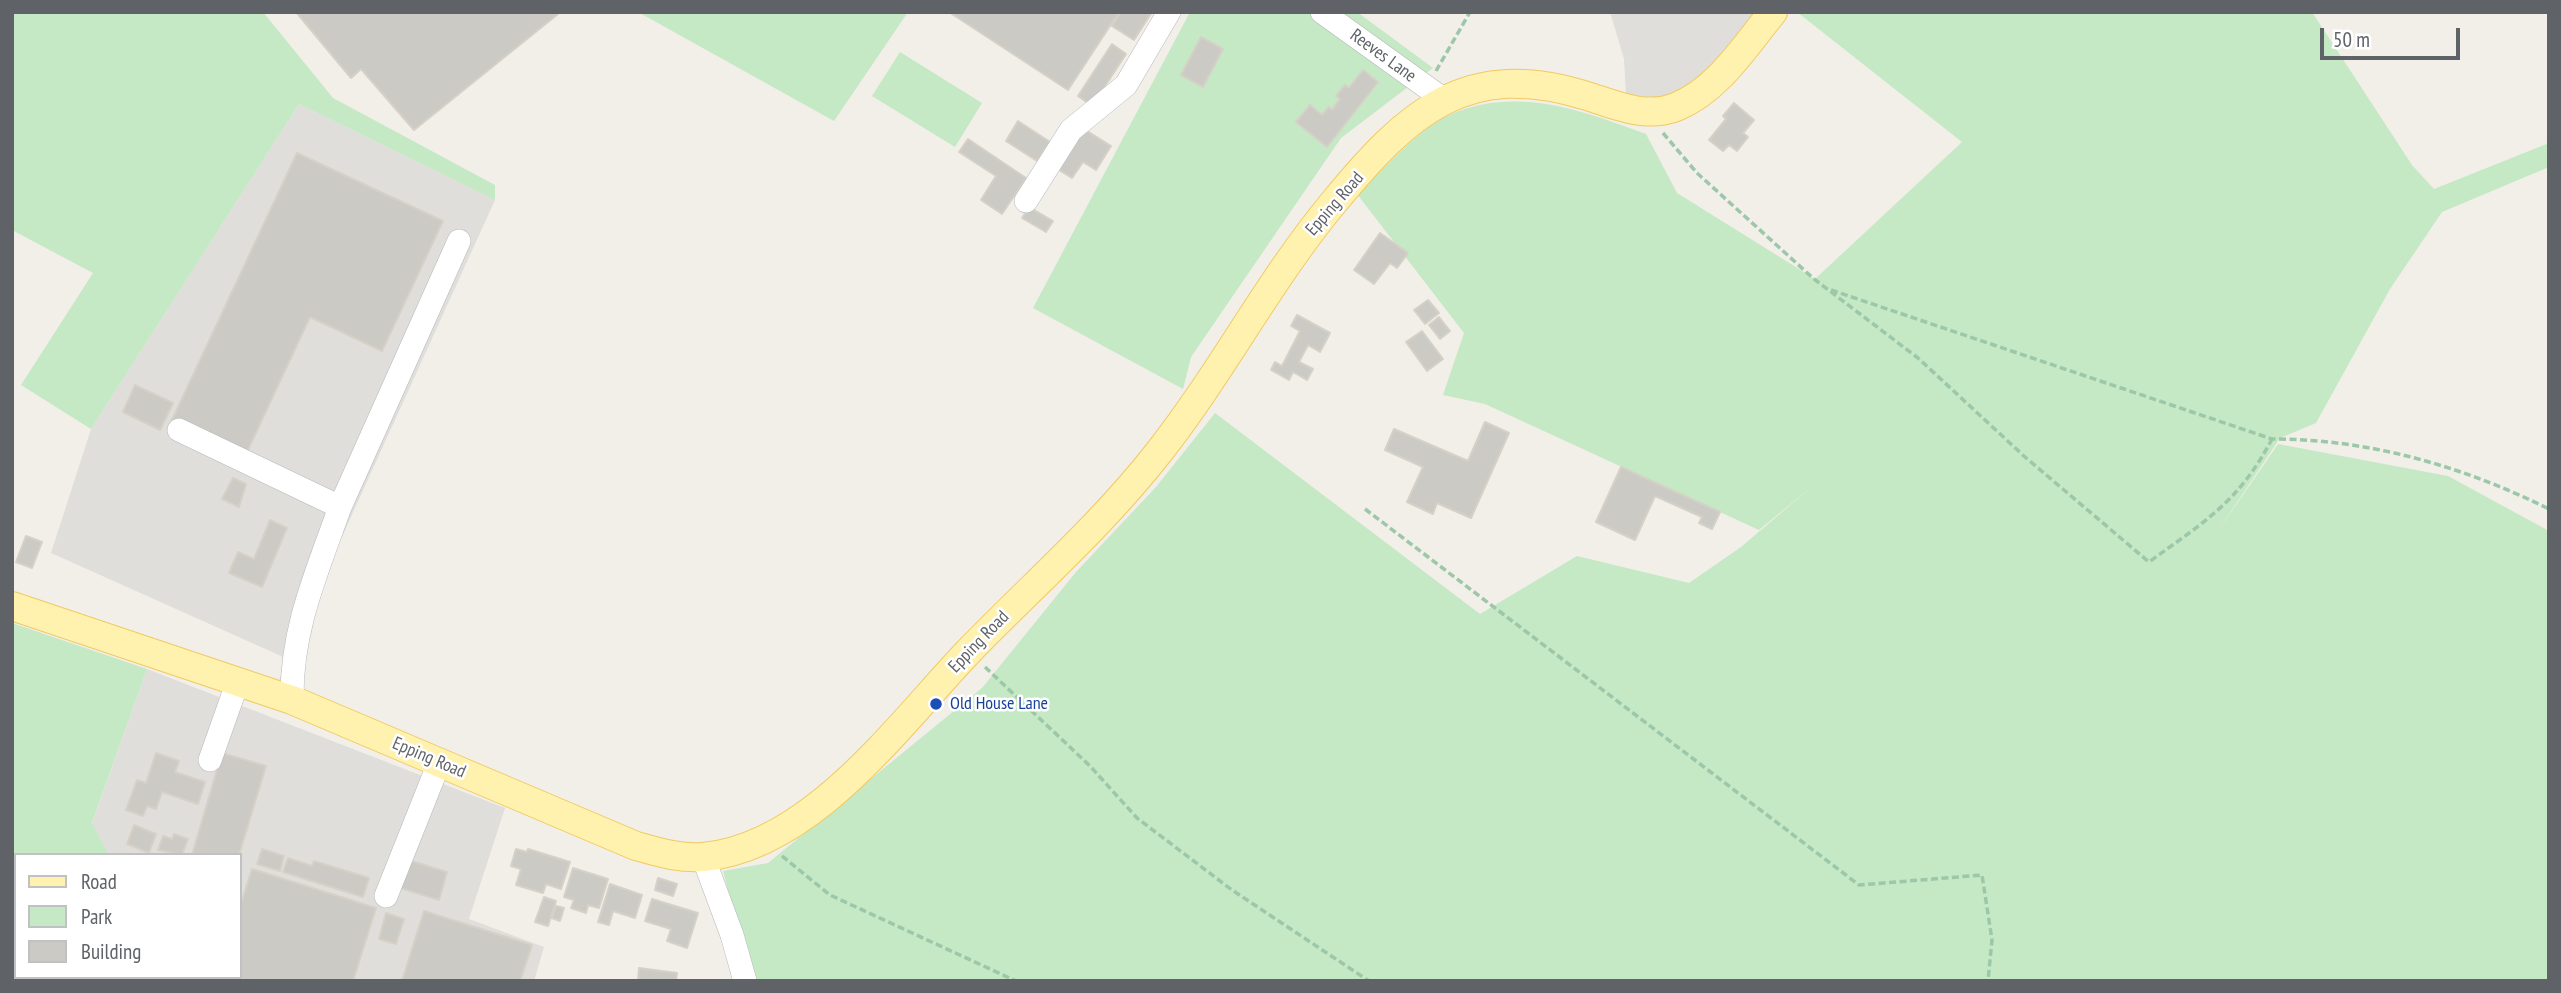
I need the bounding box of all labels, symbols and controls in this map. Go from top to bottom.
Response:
scale bar [2323,14,2463,58]
street label: Reeves Lane [1346,25,1420,87]
text: 50 m [2333,26,2370,53]
street label: Epping Road [1301,168,1369,240]
street label: Epping Road [944,607,1014,677]
place label: Old House Lane [950,693,1048,715]
marker: Old House Lane [928,696,944,712]
street label: Epping Road [389,733,469,783]
legend [14,853,242,979]
text: Road [81,868,117,895]
text: Park [81,903,112,930]
text: Building [81,938,141,965]

